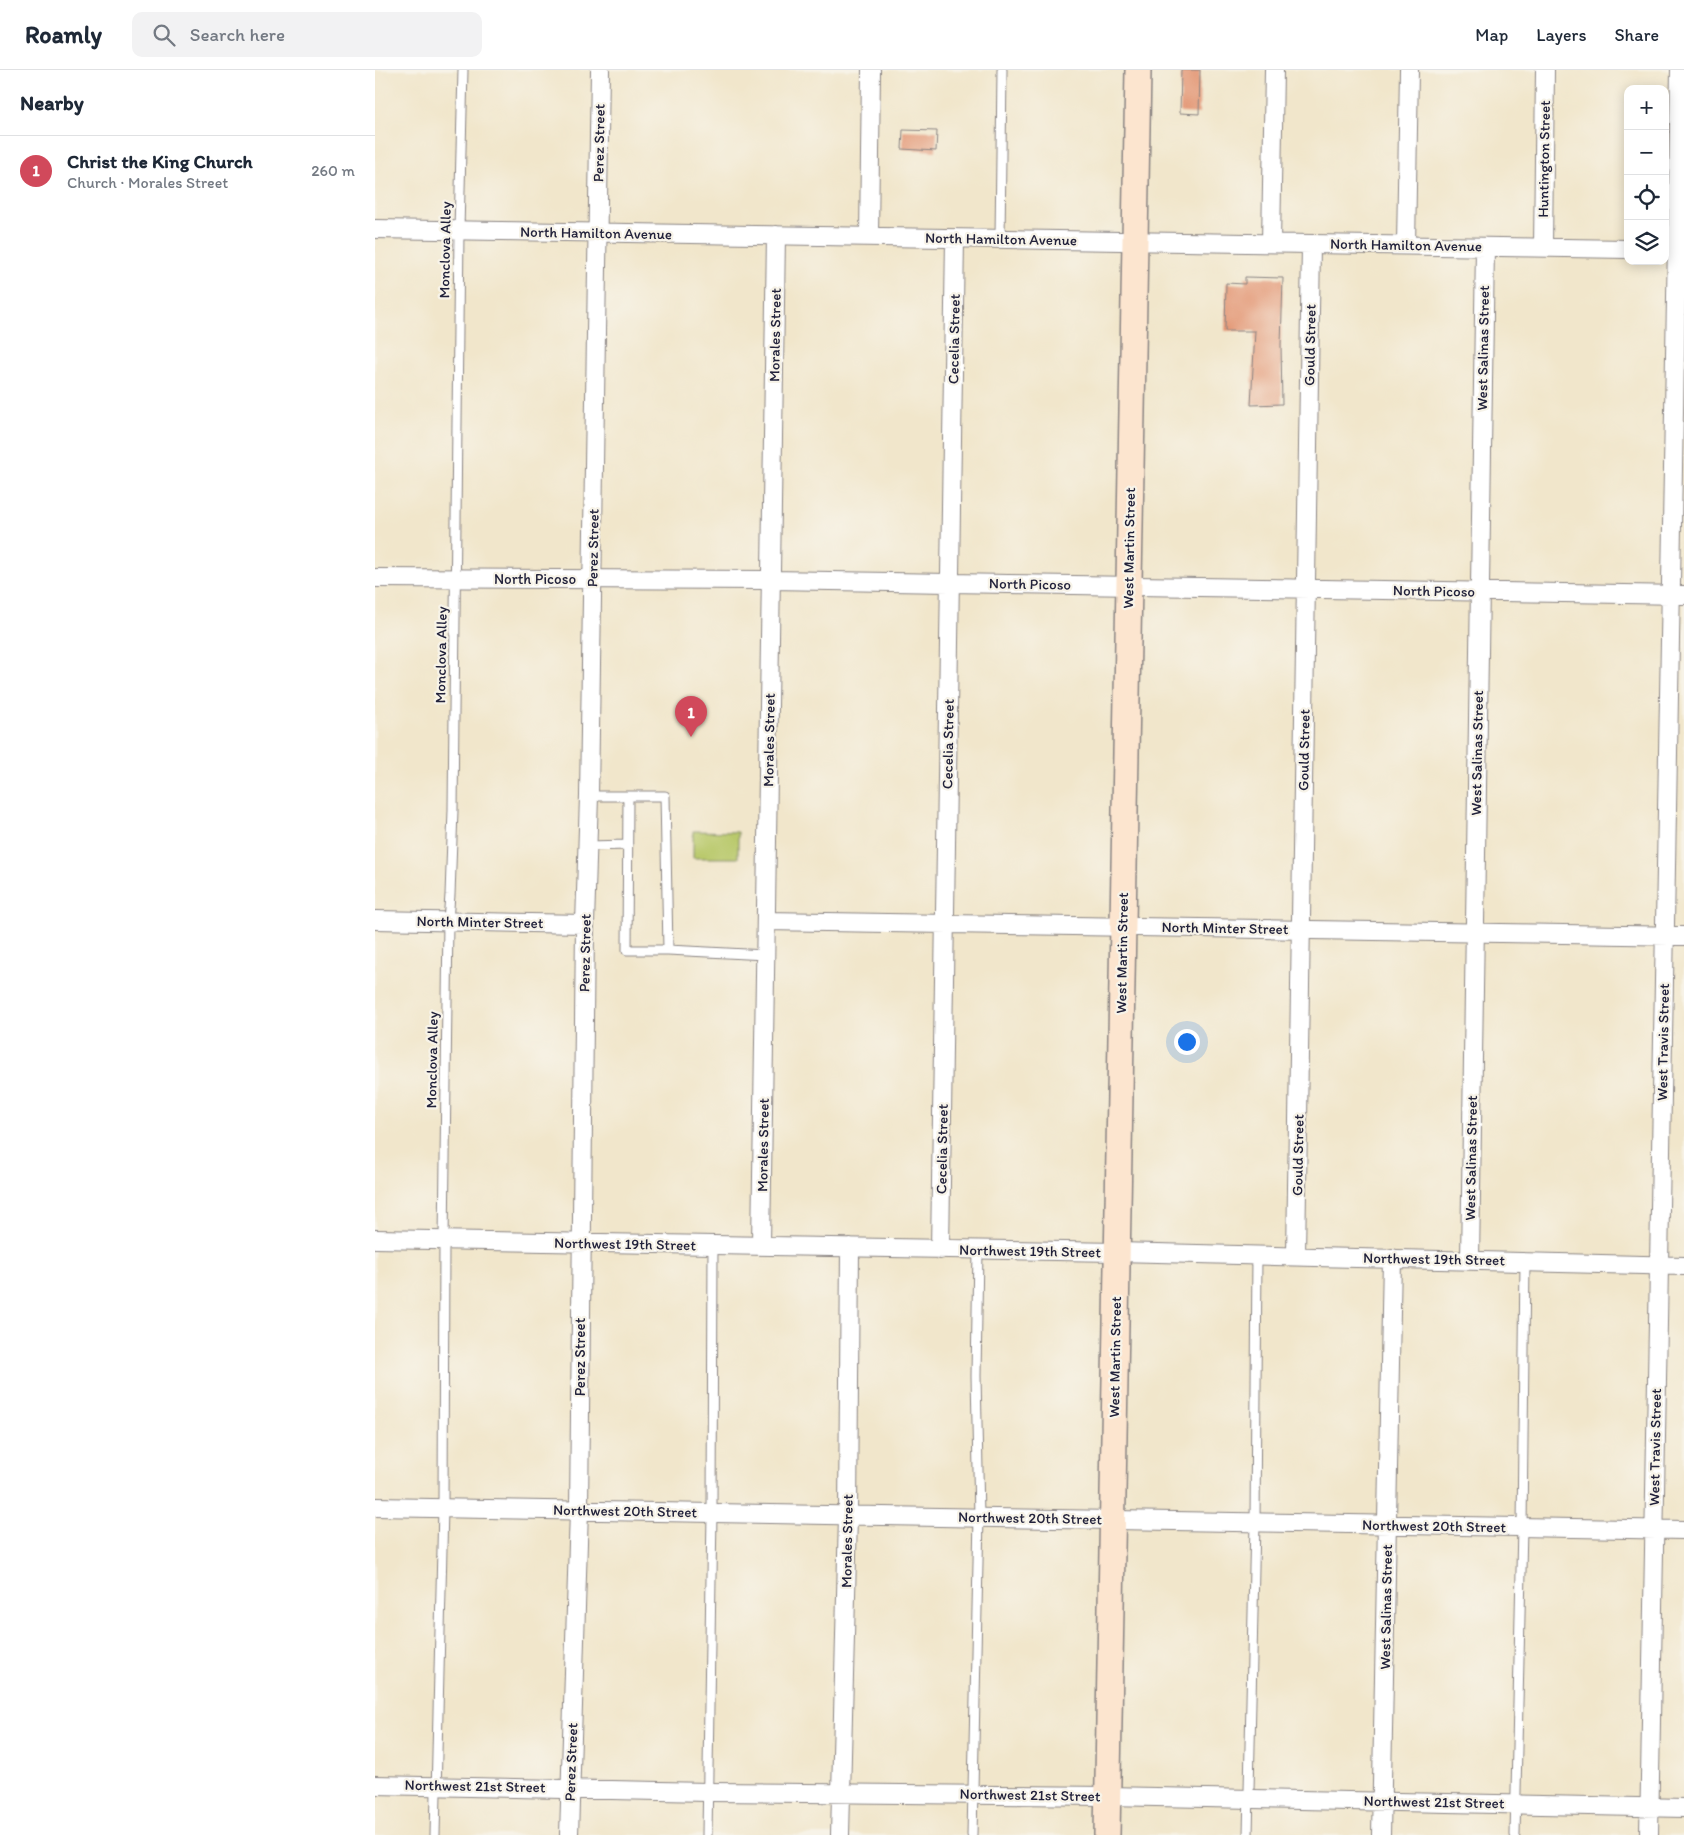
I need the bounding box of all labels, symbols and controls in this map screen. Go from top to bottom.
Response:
search box [132,12,482,57]
text: Roamly [25,20,102,49]
icon: search [150,21,178,49]
text: Search here [190,23,285,46]
text: Map [1475,24,1508,46]
text: Layers [1536,24,1586,46]
text: Share [1614,24,1659,46]
map controls [1624,85,1669,265]
button: + [1624,85,1669,130]
text: Nearby [20,90,84,115]
street label: Huntington Street [1534,100,1554,218]
street label: Perez Street [589,103,609,182]
button: − [1624,130,1669,175]
text: Christ the King Church [67,150,253,173]
text: 1 [32,161,40,180]
text: 260 m [311,161,355,180]
text: Church · Morales Street [67,173,228,192]
button: locate [1624,175,1669,220]
street label: Monclova Alley [435,201,455,299]
button: layers [1624,220,1669,265]
street label: North Hamilton Avenue [520,223,672,243]
street label: North Hamilton Avenue [925,229,1077,249]
street label: North Hamilton Avenue [1330,235,1482,255]
street label: West Salinas Street [1473,285,1493,411]
street label: Morales Street [765,287,785,382]
street label: Cecelia Street [944,293,964,384]
street label: Gould Street [1300,304,1320,386]
street label: West Martin Street [1119,487,1139,609]
street label: Perez Street [583,508,603,587]
street label: North Picoso [494,570,576,588]
street label: North Picoso [989,574,1071,594]
street label: North Picoso [1393,581,1475,601]
street label: Monclova Alley [431,606,451,704]
street label: West Salinas Street [1467,690,1487,816]
street label: Morales Street [759,692,779,787]
pin: 1 [675,696,707,737]
street label: Cecelia Street [938,698,958,789]
street label: Gould Street [1294,709,1314,791]
street label: West Martin Street [1112,892,1132,1014]
street label: North Minter Street [416,912,544,932]
street label: Perez Street [575,913,595,992]
street label: North Minter Street [1161,918,1289,938]
street label: West Travis Street [1653,983,1673,1101]
street label: Monclova Alley [422,1011,442,1109]
your location [1174,1029,1200,1055]
street label: West Salinas Street [1461,1095,1481,1221]
street label: Morales Street [753,1097,773,1192]
street label: Cecelia Street [932,1103,952,1194]
street label: Gould Street [1288,1114,1308,1196]
street label: Northwest 19th Street [554,1234,696,1254]
street label: Northwest 19th Street [959,1241,1101,1261]
street label: Northwest 19th Street [1363,1249,1505,1269]
street label: West Martin Street [1105,1296,1125,1418]
street label: Perez Street [571,1317,589,1396]
street label: West Travis Street [1645,1388,1665,1506]
street label: Morales Street [837,1493,857,1588]
street label: Northwest 20th Street [553,1501,698,1521]
street label: Northwest 20th Street [958,1508,1103,1528]
street label: Northwest 20th Street [1362,1516,1507,1536]
street label: West Salinas Street [1376,1544,1396,1670]
street label: Perez Street [561,1722,581,1802]
street label: Northwest 21st Street [404,1776,546,1796]
street label: Northwest 21st Street [959,1785,1101,1805]
street label: Northwest 21st Street [1363,1792,1505,1812]

